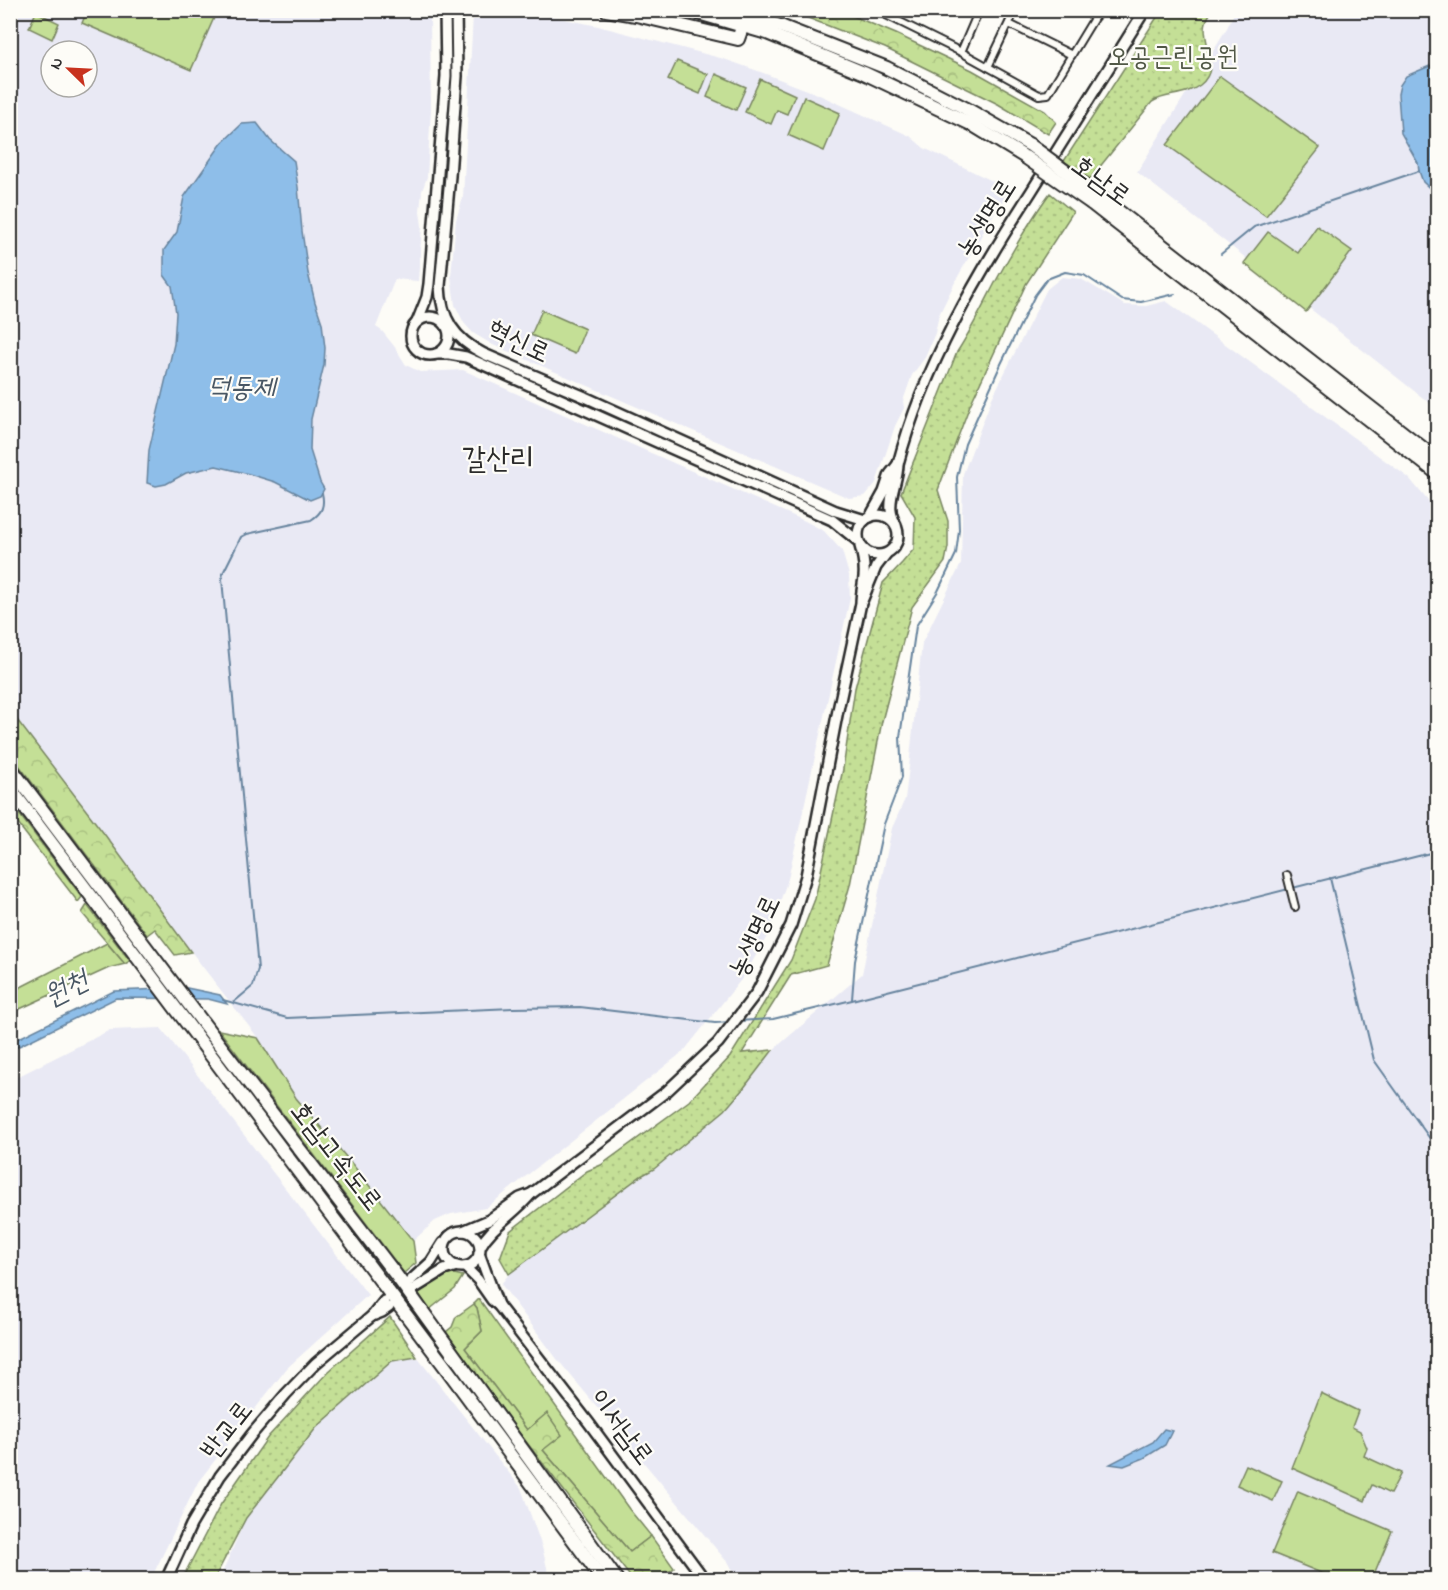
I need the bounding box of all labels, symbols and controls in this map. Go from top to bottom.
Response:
north arrow [39,39,99,99]
park label: 오공근린공원 [1108,39,1238,78]
text: N [44,54,70,74]
street label: 호남로 [1062,147,1138,217]
street label: 농생명로 [948,172,1028,266]
street label: 혁신로 [480,312,556,374]
water label: 덕동제 [207,369,279,410]
district label: 갈산리 [462,439,534,483]
street label: 농생명로 [720,889,792,985]
water label: 원천 [38,960,99,1018]
street label: 호남고속도로 [280,1094,390,1220]
street label: 이서남로 [578,1382,662,1474]
street label: 반교로 [193,1393,263,1469]

